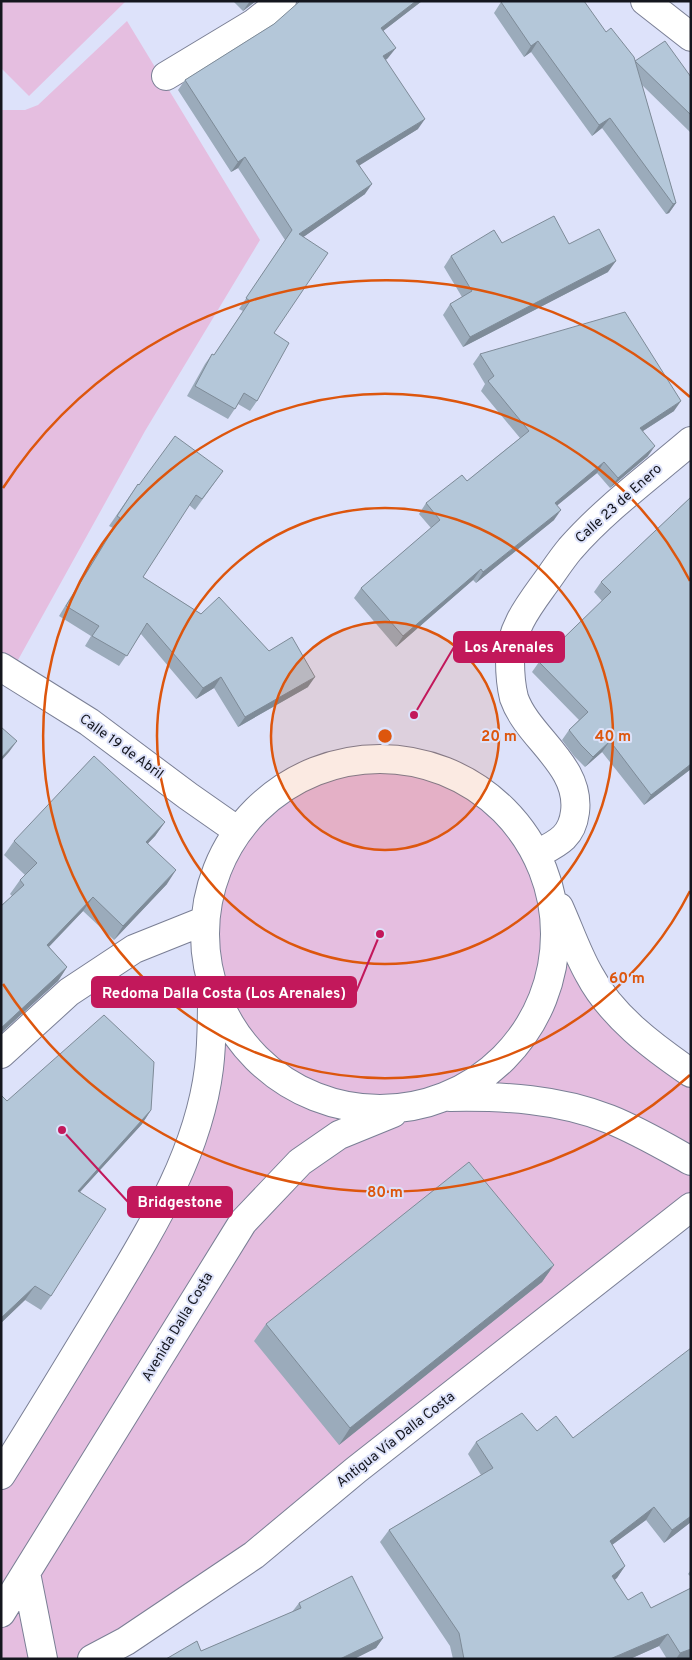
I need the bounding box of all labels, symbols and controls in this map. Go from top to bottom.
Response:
street label: Calle 23 de Enero [572,461,666,547]
callout: Los Arenales [454,632,564,662]
text: Los Arenales [464,639,554,658]
street label: Calle 19 de Abril [76,711,166,783]
centre of rings [376,727,394,745]
text: 20 m [481,728,517,747]
text: 40 m [595,728,631,747]
text: 60 m [609,970,645,989]
callout: Redoma Dalla Costa (Los Arenales) [92,977,356,1007]
text: Redoma Dalla Costa (Los Arenales) [102,985,346,1004]
text: 80 m [367,1184,403,1203]
callout: Bridgestone [128,1187,232,1217]
text: Bridgestone [138,1194,222,1213]
street label: Avenida Dalla Costa [139,1270,217,1384]
street label: Antigua Vía Dalla Costa [333,1389,459,1491]

